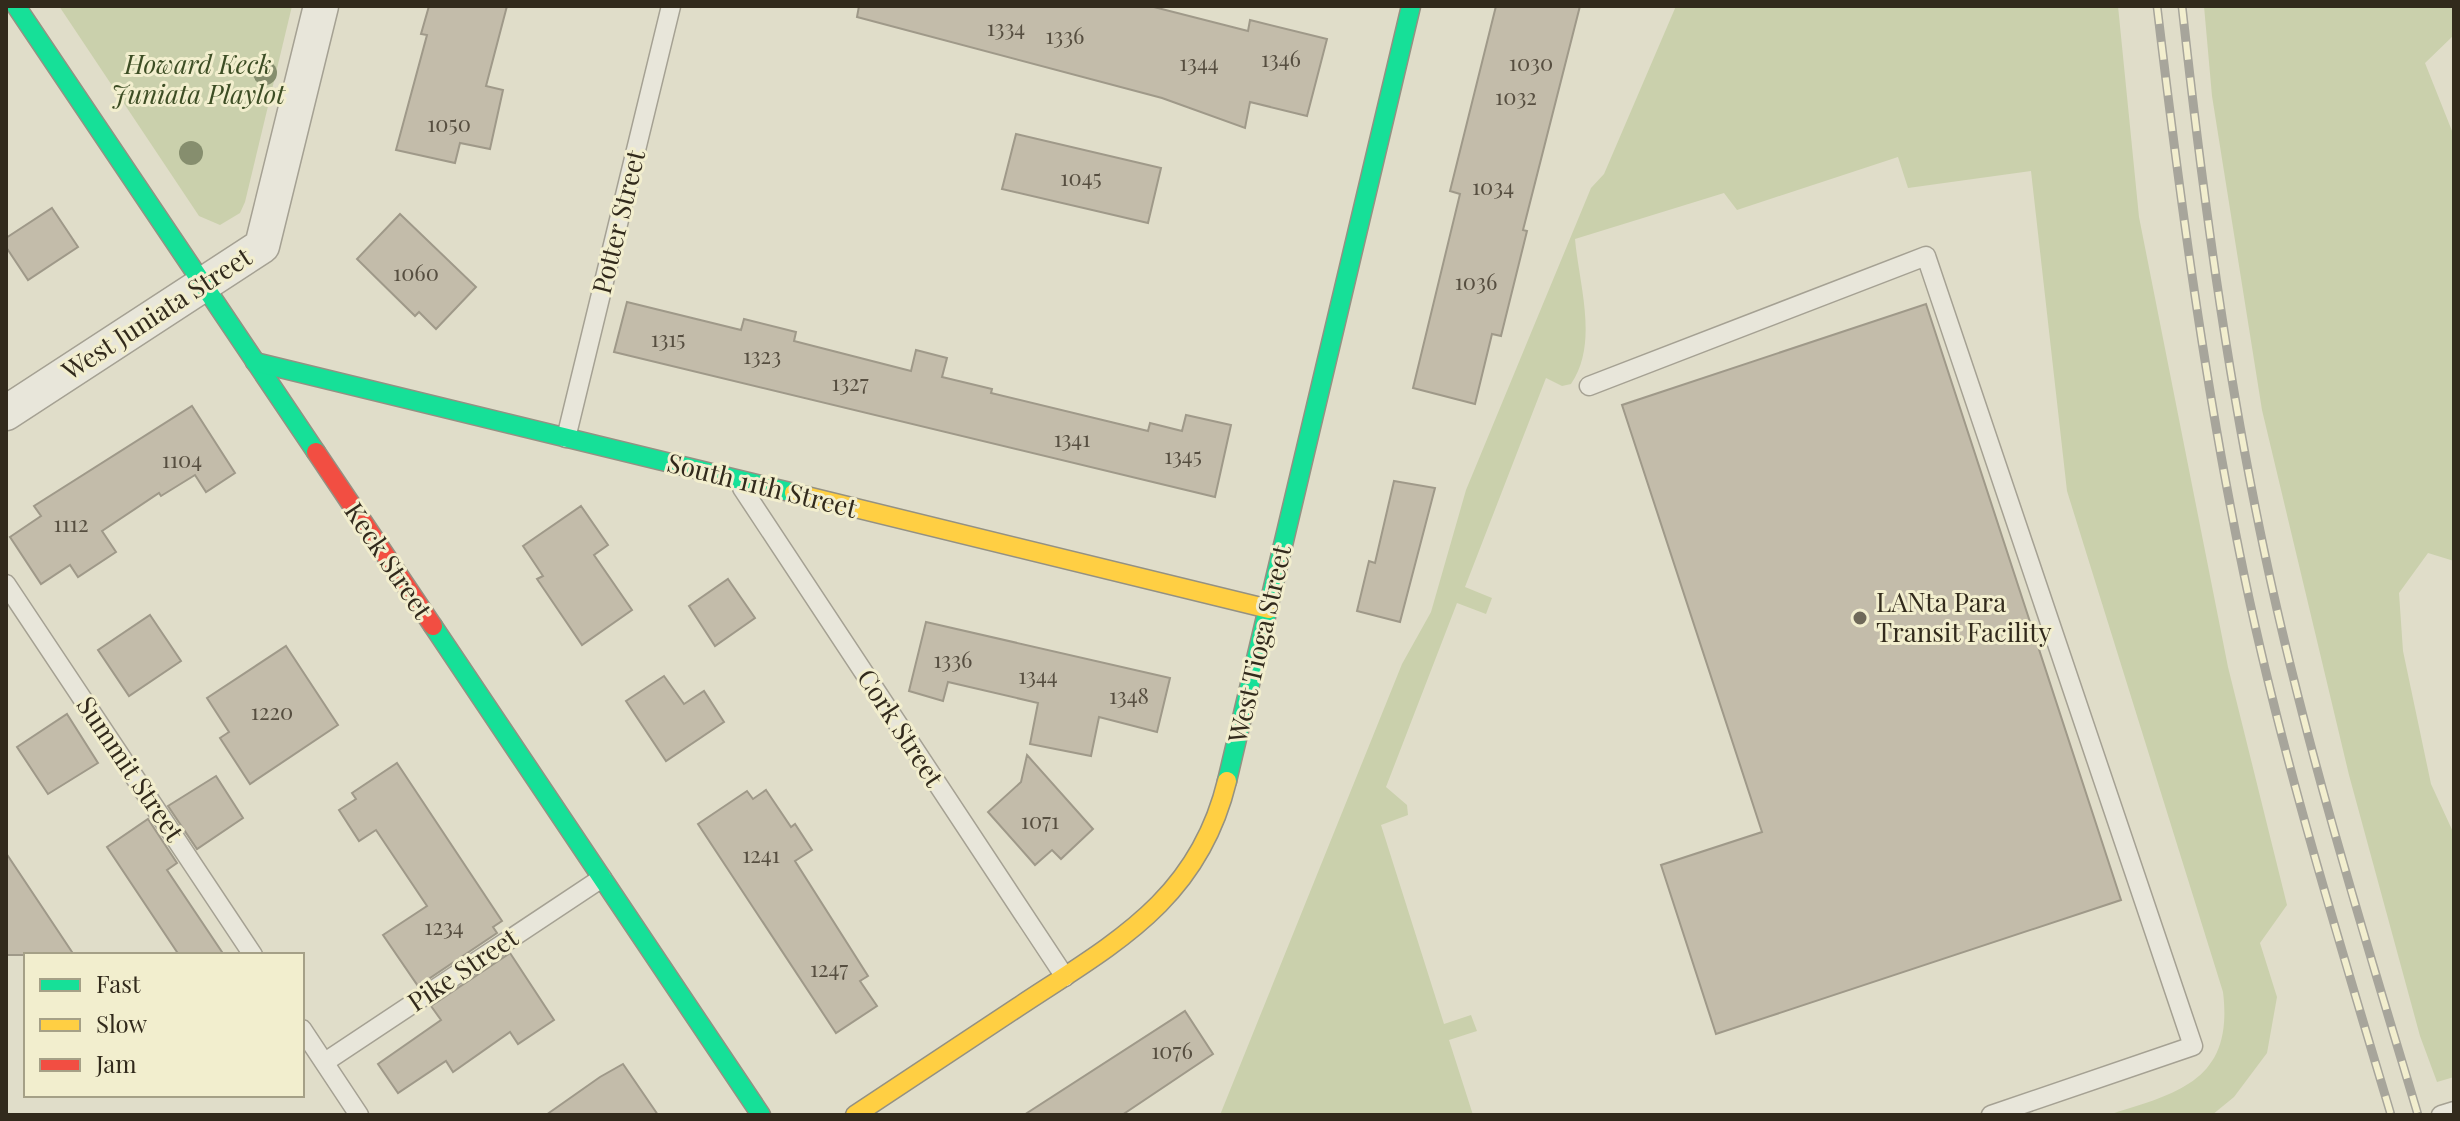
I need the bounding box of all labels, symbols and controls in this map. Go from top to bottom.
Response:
house number: 1334 [987,12,1025,42]
house number: 1336 [1046,20,1084,50]
house number: 1346 [1261,43,1301,73]
park label: Howard Keck Juniata Playlot [111,46,286,111]
house number: 1344 [1179,47,1219,77]
house number: 1030 [1509,47,1553,77]
house number: 1032 [1495,81,1537,111]
house number: 1050 [427,108,471,138]
street label: Potter Street [583,145,652,297]
house number: 1045 [1060,162,1102,192]
house number: 1034 [1472,171,1514,201]
street label: West Juniata Street [54,238,258,388]
house number: 1060 [393,257,439,287]
house number: 1036 [1455,266,1497,296]
house number: 1315 [651,323,685,353]
house number: 1323 [743,340,781,370]
house number: 1327 [831,367,869,397]
house number: 1341 [1054,423,1090,453]
house number: 1345 [1164,440,1202,470]
house number: 1104 [162,444,202,474]
street label: South 11th Street [664,444,862,525]
street label: Keck Street [338,495,441,626]
house number: 1112 [54,508,88,538]
street label: West Tioga Street [1219,541,1298,747]
place label: LANta Para Transit Facility [1876,584,2052,649]
marker: LANta Para Transit Facility [1851,609,1869,627]
house number: 1336 [934,644,972,674]
house number: 1344 [1018,660,1058,690]
street label: Cork Street [850,662,953,793]
house number: 1348 [1109,680,1149,710]
street label: Summit Street [70,689,193,848]
house number: 1220 [251,696,293,726]
house number: 1071 [1021,805,1059,835]
house number: 1241 [742,839,780,869]
house number: 1234 [424,911,464,941]
street label: Pike Street [400,919,525,1018]
legend [24,953,304,1097]
house number: 1247 [810,953,848,983]
text: Fast [96,967,141,999]
text: Slow [96,1007,148,1039]
house number: 1076 [1151,1035,1193,1065]
text: Jam [95,1047,137,1079]

